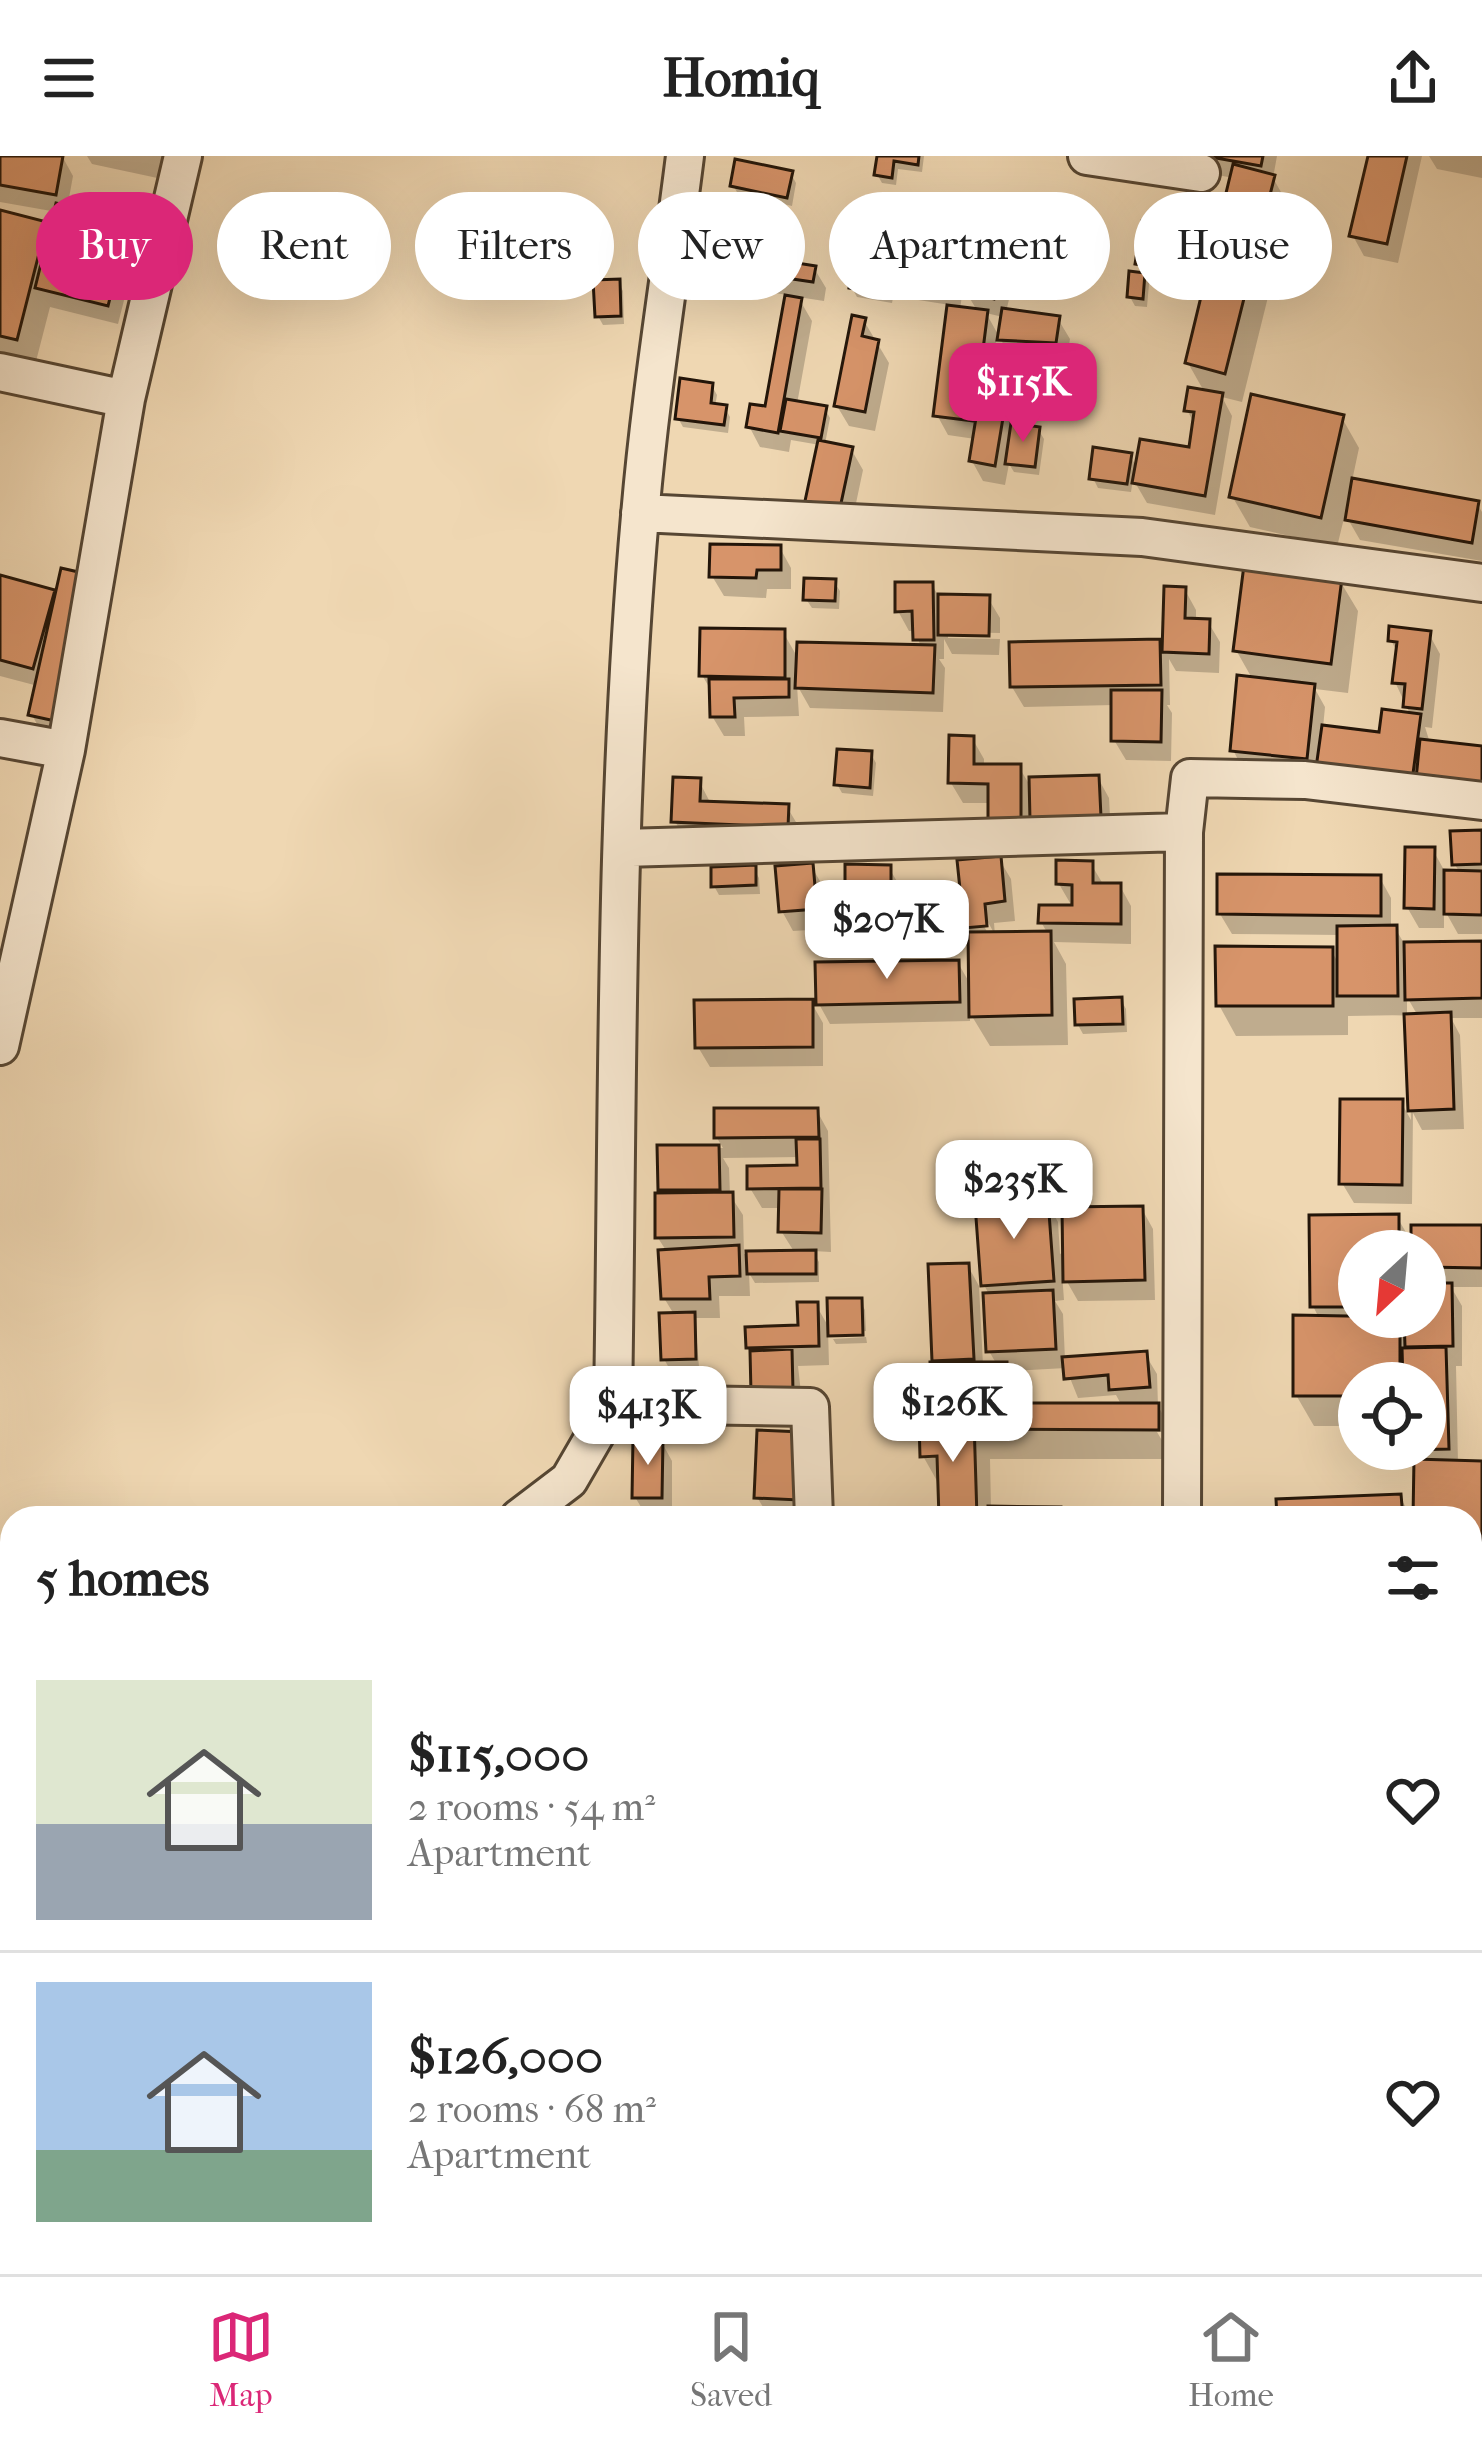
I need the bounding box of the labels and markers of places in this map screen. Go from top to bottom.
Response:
pin: $115K [939,343,1107,445]
pin: $207K [803,880,971,982]
pin: $235K [930,1140,1098,1242]
pin: $126K [869,1363,1037,1465]
pin: $413K [564,1366,732,1468]

